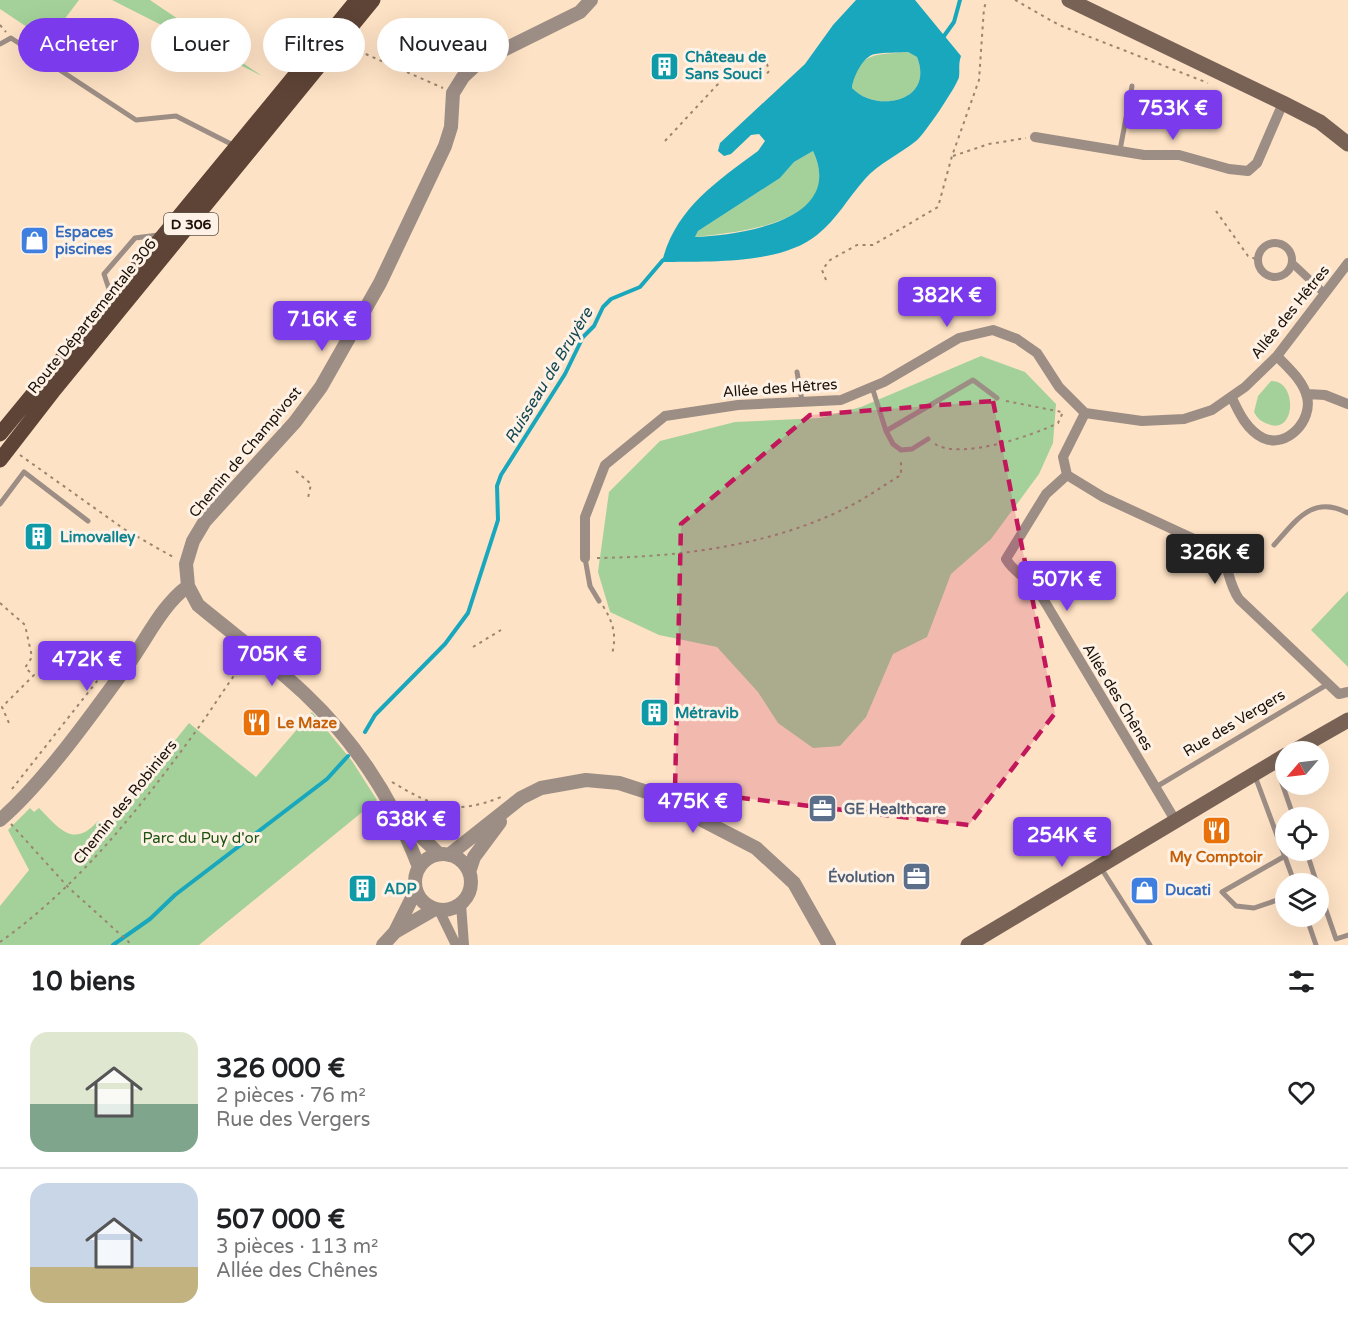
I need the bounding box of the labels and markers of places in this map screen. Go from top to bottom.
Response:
place label: Château de Sans Souci [685,48,767,83]
building icon: Château de Sans Souci [648,50,680,82]
pin: 753K € [1124,90,1222,141]
place label: Espaces piscines [55,223,113,259]
shop icon: Espaces piscines [18,225,50,257]
pin: 382K € [898,277,996,328]
pin: 716K € [273,301,371,352]
building icon: Limovalley [23,521,55,553]
place label: Limovalley [60,528,135,547]
pin: 326K € [1166,534,1264,585]
pin: 507K € [1018,561,1116,612]
pin: 705K € [223,636,321,687]
pin: 472K € [38,641,136,692]
building icon: Métravib [638,697,670,729]
place label: Métravib [675,704,739,722]
restaurant icon: Le Maze [240,707,272,739]
place label: Le Maze [277,714,337,732]
pin: 475K € [644,783,742,834]
office icon: GE Healthcare [807,793,839,825]
place label: GE Healthcare [844,800,946,818]
pin: 638K € [362,801,460,852]
restaurant icon: My Comptoir [1200,814,1232,846]
pin: 254K € [1013,817,1111,868]
place label: My Comptoir [1169,848,1263,867]
office icon: Évolution [900,861,932,893]
place label: Évolution [828,867,895,886]
building icon: ADP [347,873,379,905]
shop icon: Ducati [1128,874,1160,906]
place label: ADP [384,880,417,898]
place label: Ducati [1165,881,1211,899]

